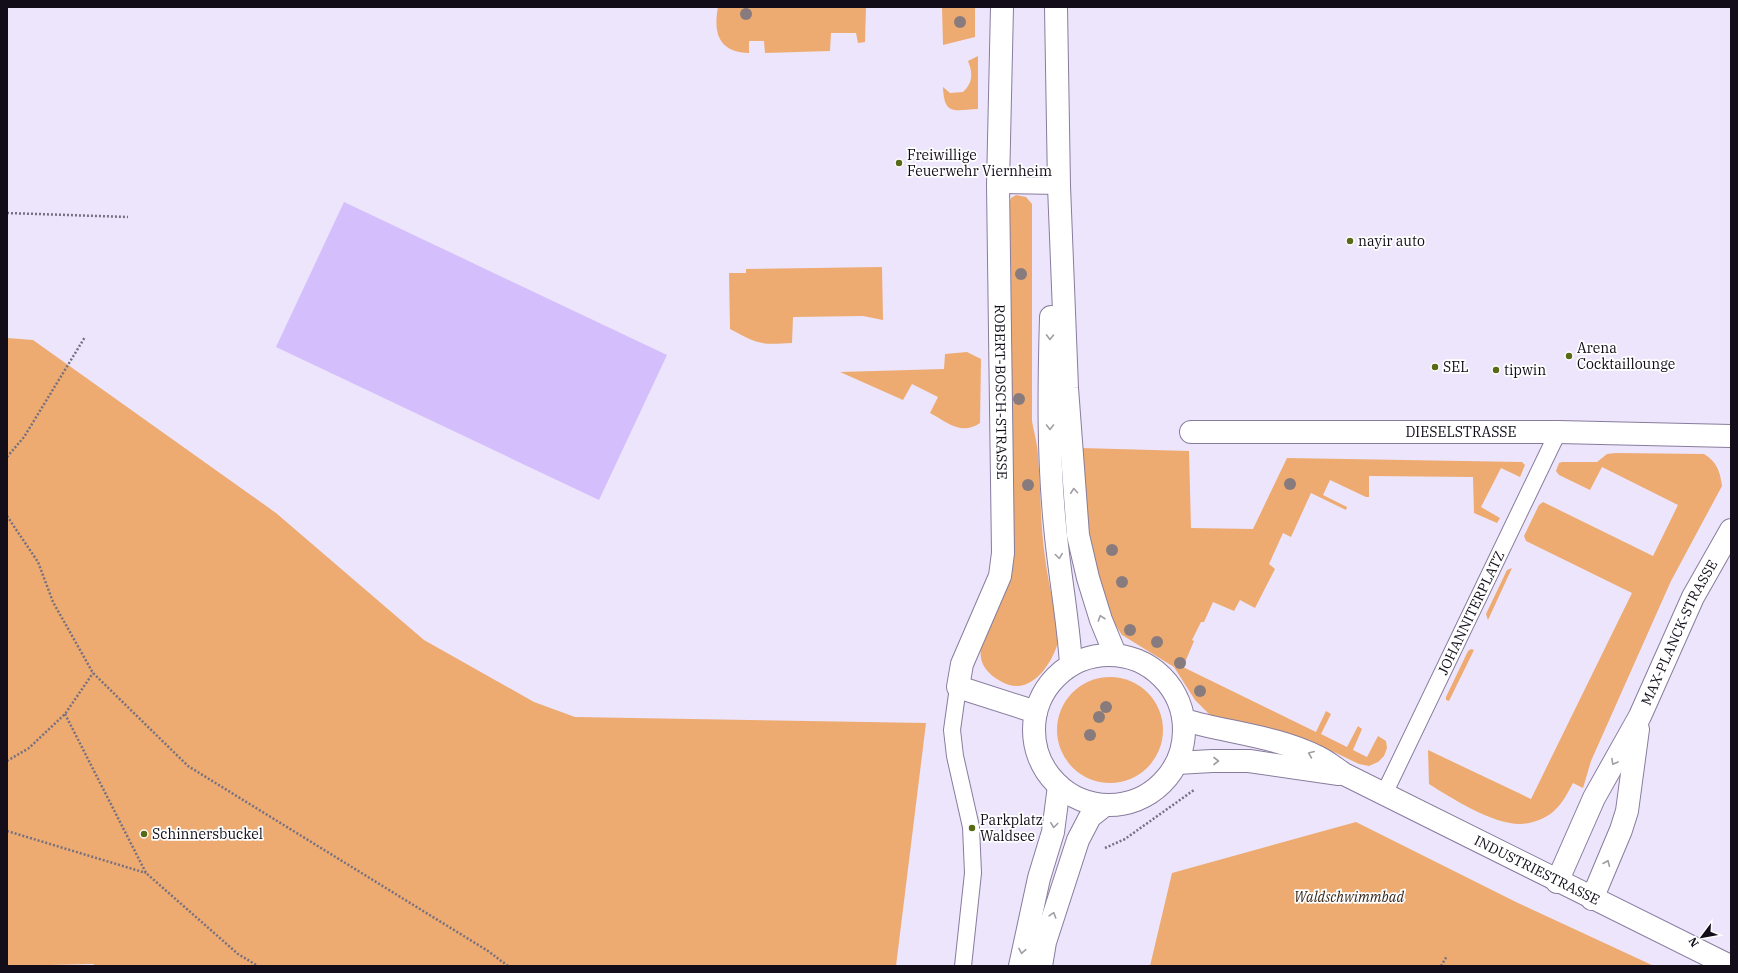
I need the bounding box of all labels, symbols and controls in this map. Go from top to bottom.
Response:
place label: Freiwillige Feuerwehr Viernheim [907,146,1052,180]
marker: Freiwillige Feuerwehr Viernheim [894,158,904,168]
place label: nayir auto [1358,232,1425,250]
marker: nayir auto [1345,236,1355,246]
street label: ROBERT-BOSCH-STRASSE [991,304,1011,480]
one-way arrow [1046,334,1055,340]
place label: Arena Cocktaillounge [1577,339,1675,373]
marker: Arena Cocktaillounge [1564,351,1574,361]
place label: SEL [1443,358,1469,376]
place label: tipwin [1504,361,1546,379]
marker: SEL [1430,362,1440,372]
marker: tipwin [1491,365,1501,375]
street label: DIESELSTRASSE [1405,423,1517,441]
one-way arrow [1046,424,1054,430]
one-way arrow [1070,488,1079,494]
street label: JOHANNITERPLATZ [1434,548,1509,678]
one-way arrow [1054,553,1063,559]
street label: MAX-PLANCK-STRASSE [1637,556,1721,708]
one-way arrow [1097,615,1105,622]
one-way arrow [1307,751,1315,759]
one-way arrow [1213,757,1219,765]
one-way arrow [1612,758,1619,765]
place label: Parkplatz Waldsee [980,811,1043,845]
one-way arrow [1050,822,1059,828]
marker: Parkplatz Waldsee [967,823,977,833]
place label: Schinnersbuckel [152,825,263,843]
marker: Schinnersbuckel [139,829,149,839]
street label: INDUSTRIESTRASSE [1471,831,1603,909]
one-way arrow [1602,860,1610,867]
park label: Waldschwimmbad [1294,888,1404,906]
one-way arrow [1048,911,1057,918]
north arrow [1682,917,1722,957]
text: N [1685,935,1702,950]
one-way arrow [1019,948,1027,954]

